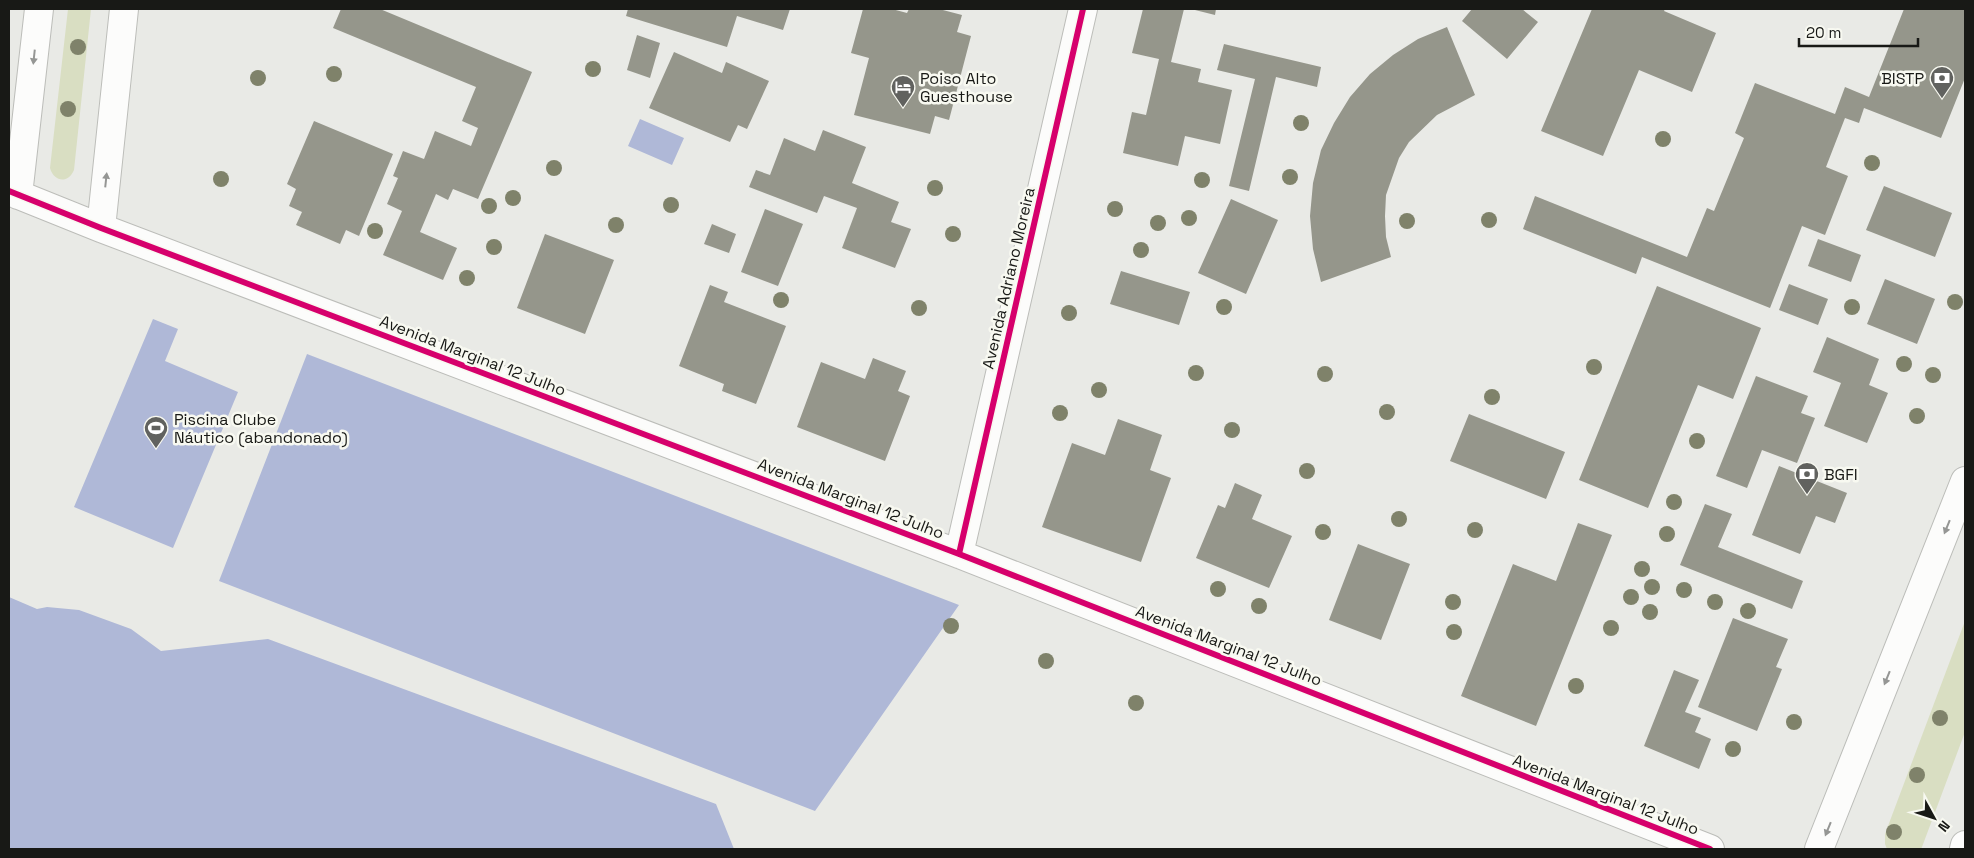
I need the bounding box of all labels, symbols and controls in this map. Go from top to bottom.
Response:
scale bar [1799,15,1918,47]
text: 20 m [1806,23,1841,42]
one-way arrow [30,49,38,65]
bank icon: BISTP [1929,65,1955,99]
place label: Poiso Alto Guesthouse [920,68,1013,107]
place label: BISTP [1881,68,1924,89]
hotel icon: Poiso Alto Guesthouse [890,74,916,108]
one-way arrow [102,171,110,187]
street label: Avenida Adriano Moreira [977,185,1040,371]
street label: Avenida Marginal 12 Julho [377,310,569,401]
place label: Piscina Clube Náutico (abandonado) [174,409,348,448]
sports icon: Piscina Clube Náutico (abandonado) [143,415,169,449]
street label: Avenida Marginal 12 Julho [755,453,947,544]
bank icon: BGFI [1794,461,1820,495]
place label: BGFI [1824,464,1858,485]
one-way arrow [1943,520,1951,534]
street label: Avenida Marginal 12 Julho [1133,600,1325,691]
one-way arrow [1883,671,1891,685]
street label: Avenida Marginal 12 Julho [1510,749,1702,840]
north arrow [1909,793,1959,843]
text: N [1934,817,1954,836]
one-way arrow [1823,822,1831,836]

